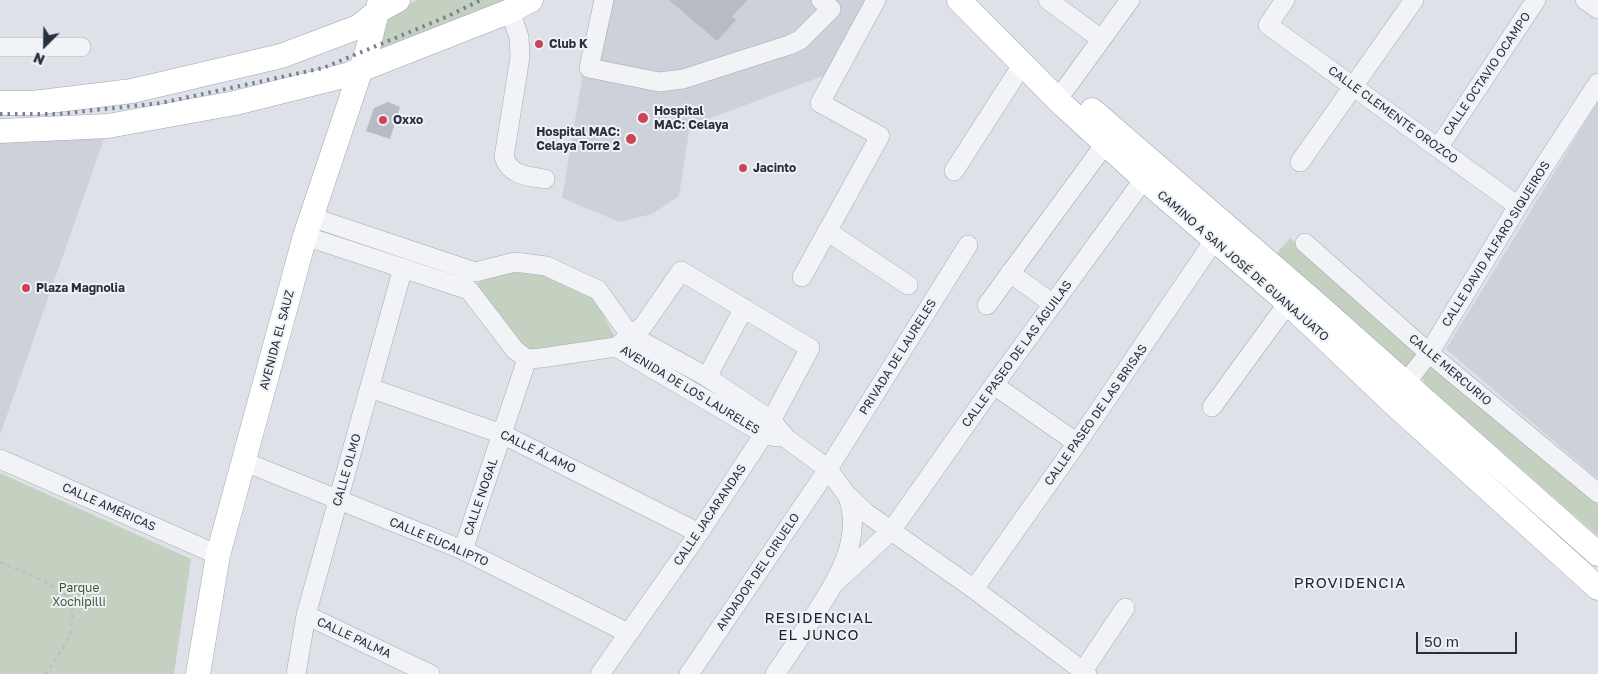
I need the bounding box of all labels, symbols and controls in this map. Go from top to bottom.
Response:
street label: CALLE OCTAVIO OCAMPO [1440,10,1534,138]
north arrow [20,20,70,70]
place label: Club K [549,37,588,51]
marker: Club K [533,38,545,50]
text: N [31,49,47,69]
street label: CALLE CLEMENTE OROZCO [1325,63,1461,167]
place label: Hospital MAC: Celaya [654,104,728,132]
marker: Hospital MAC: Celaya [636,111,650,125]
place label: Oxxo [393,113,423,127]
marker: Oxxo [377,114,389,126]
place label: Hospital MAC: Celaya Torre 2 [536,125,620,153]
marker: Hospital MAC: Celaya Torre 2 [624,132,638,146]
street label: CALLE DAVID ALFARO SIQUEIROS [1439,159,1553,329]
place label: Jacinto [753,161,796,175]
marker: Jacinto [737,162,749,174]
street label: CAMINO A SAN JOSÉ DE GUANAJUATO [1154,188,1332,344]
street label: CALLE PASEO DE LAS ÁGUILAS [959,278,1075,430]
place label: Plaza Magnolia [36,281,125,295]
marker: Plaza Magnolia [20,282,32,294]
street label: AVENIDA EL SAUZ [257,289,297,391]
street label: PRIVADA DE LAURELES [856,297,940,417]
street label: CALLE MERCURIO [1406,331,1494,409]
street label: CALLE PASEO DE LAS BRISAS [1042,342,1150,488]
street label: AVENIDA DE LOS LAURELES [618,343,762,437]
street label: CALLE ÁLAMO [498,427,578,477]
street label: CALLE OLMO [330,432,364,508]
street label: CALLE NOGAL [461,456,501,538]
street label: CALLE JACARANDAS [671,462,749,568]
street label: CALLE AMÉRICAS [60,480,158,534]
street label: ANDADOR DEL CIRUELO [713,511,803,633]
street label: CALLE EUCALIPTO [387,515,491,569]
district label: PROVIDENCIA [1292,574,1408,592]
park label: Parque Xochipilli [52,581,106,609]
district label: RESIDENCIAL EL JUNCO [763,609,875,644]
street label: CALLE PALMA [315,615,393,661]
scale bar [1418,622,1519,654]
text: 50 m [1424,632,1459,650]

